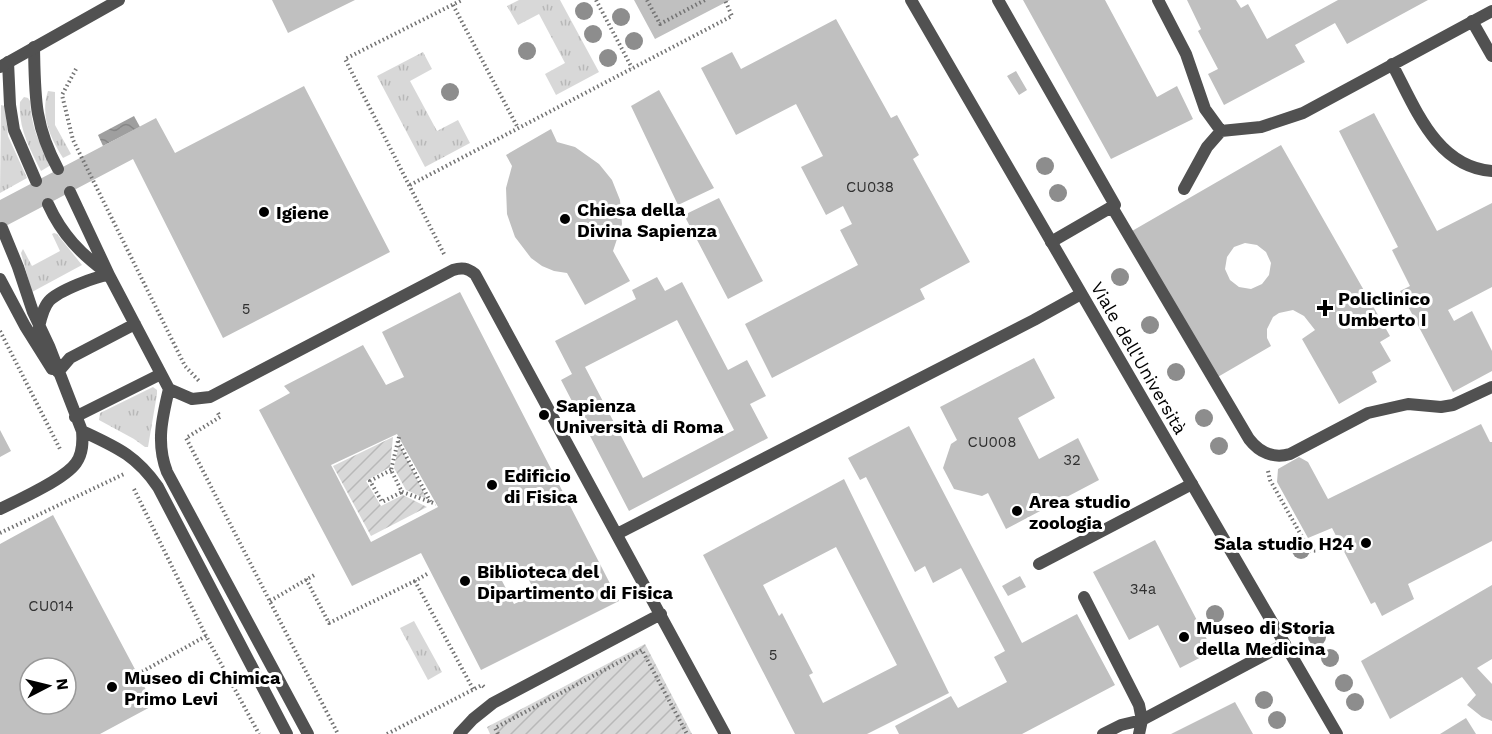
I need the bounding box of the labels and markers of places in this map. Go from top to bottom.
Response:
place label: Chiesa della Divina Sapienza [577,199,717,241]
place label: Igiene [276,202,329,223]
marker: Igiene [257,205,271,219]
marker: Chiesa della Divina Sapienza [558,212,572,226]
place label: Policlinico Umberto I [1338,288,1431,330]
marker: Policlinico Umberto I [1316,299,1334,317]
place label: Sapienza Università di Roma [556,395,724,437]
marker: Sapienza Università di Roma [537,408,551,422]
place label: Edificio di Fisica [504,465,578,507]
marker: Edificio di Fisica [485,478,499,492]
place label: Area studio zoologia [1029,491,1131,533]
marker: Area studio zoologia [1010,504,1024,518]
place label: Sala studio H24 [1214,533,1354,554]
marker: Sala studio H24 [1359,536,1373,550]
place label: Biblioteca del Dipartimento di Fisica [477,561,674,603]
marker: Biblioteca del Dipartimento di Fisica [458,574,472,588]
place label: Museo di Storia della Medicina [1196,617,1335,659]
marker: Museo di Storia della Medicina [1177,630,1191,644]
place label: Museo di Chimica Primo Levi [124,667,281,709]
marker: Museo di Chimica Primo Levi [105,680,119,694]

